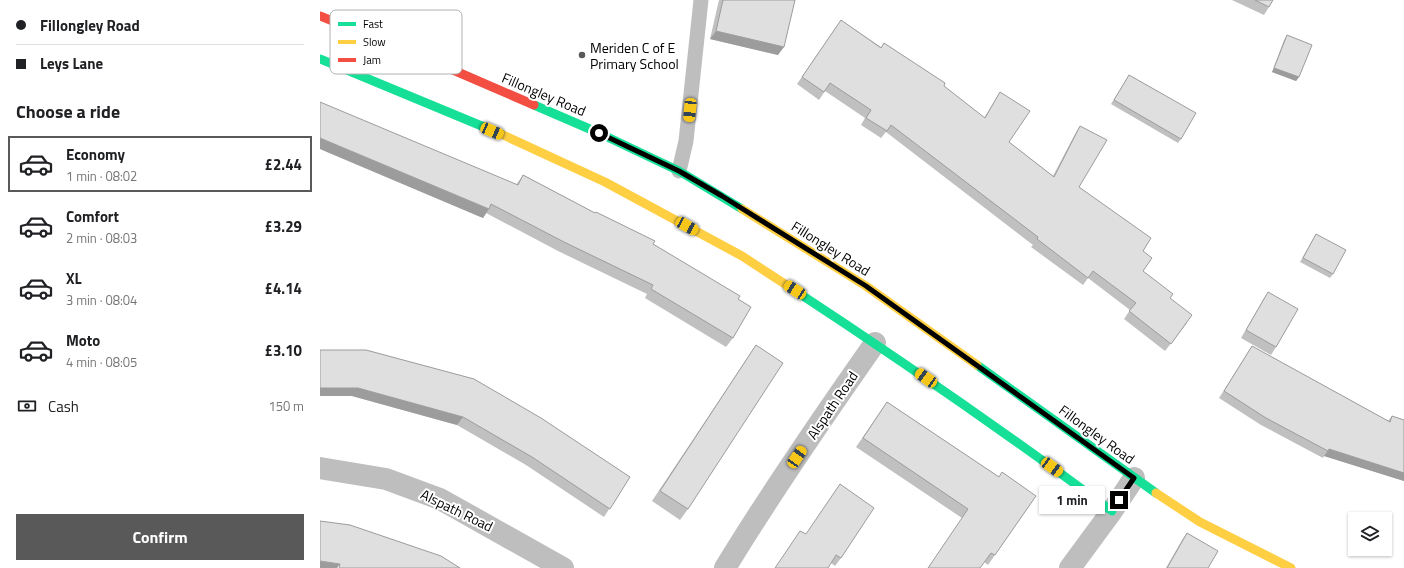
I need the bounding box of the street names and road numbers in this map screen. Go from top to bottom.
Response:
street label: Fillongley Road [499,67,589,121]
street label: Fillongley Road [788,215,874,281]
street label: Alspath Road [801,367,863,443]
street label: Fillongley Road [1055,399,1139,469]
street label: Alspath Road [417,483,497,537]

